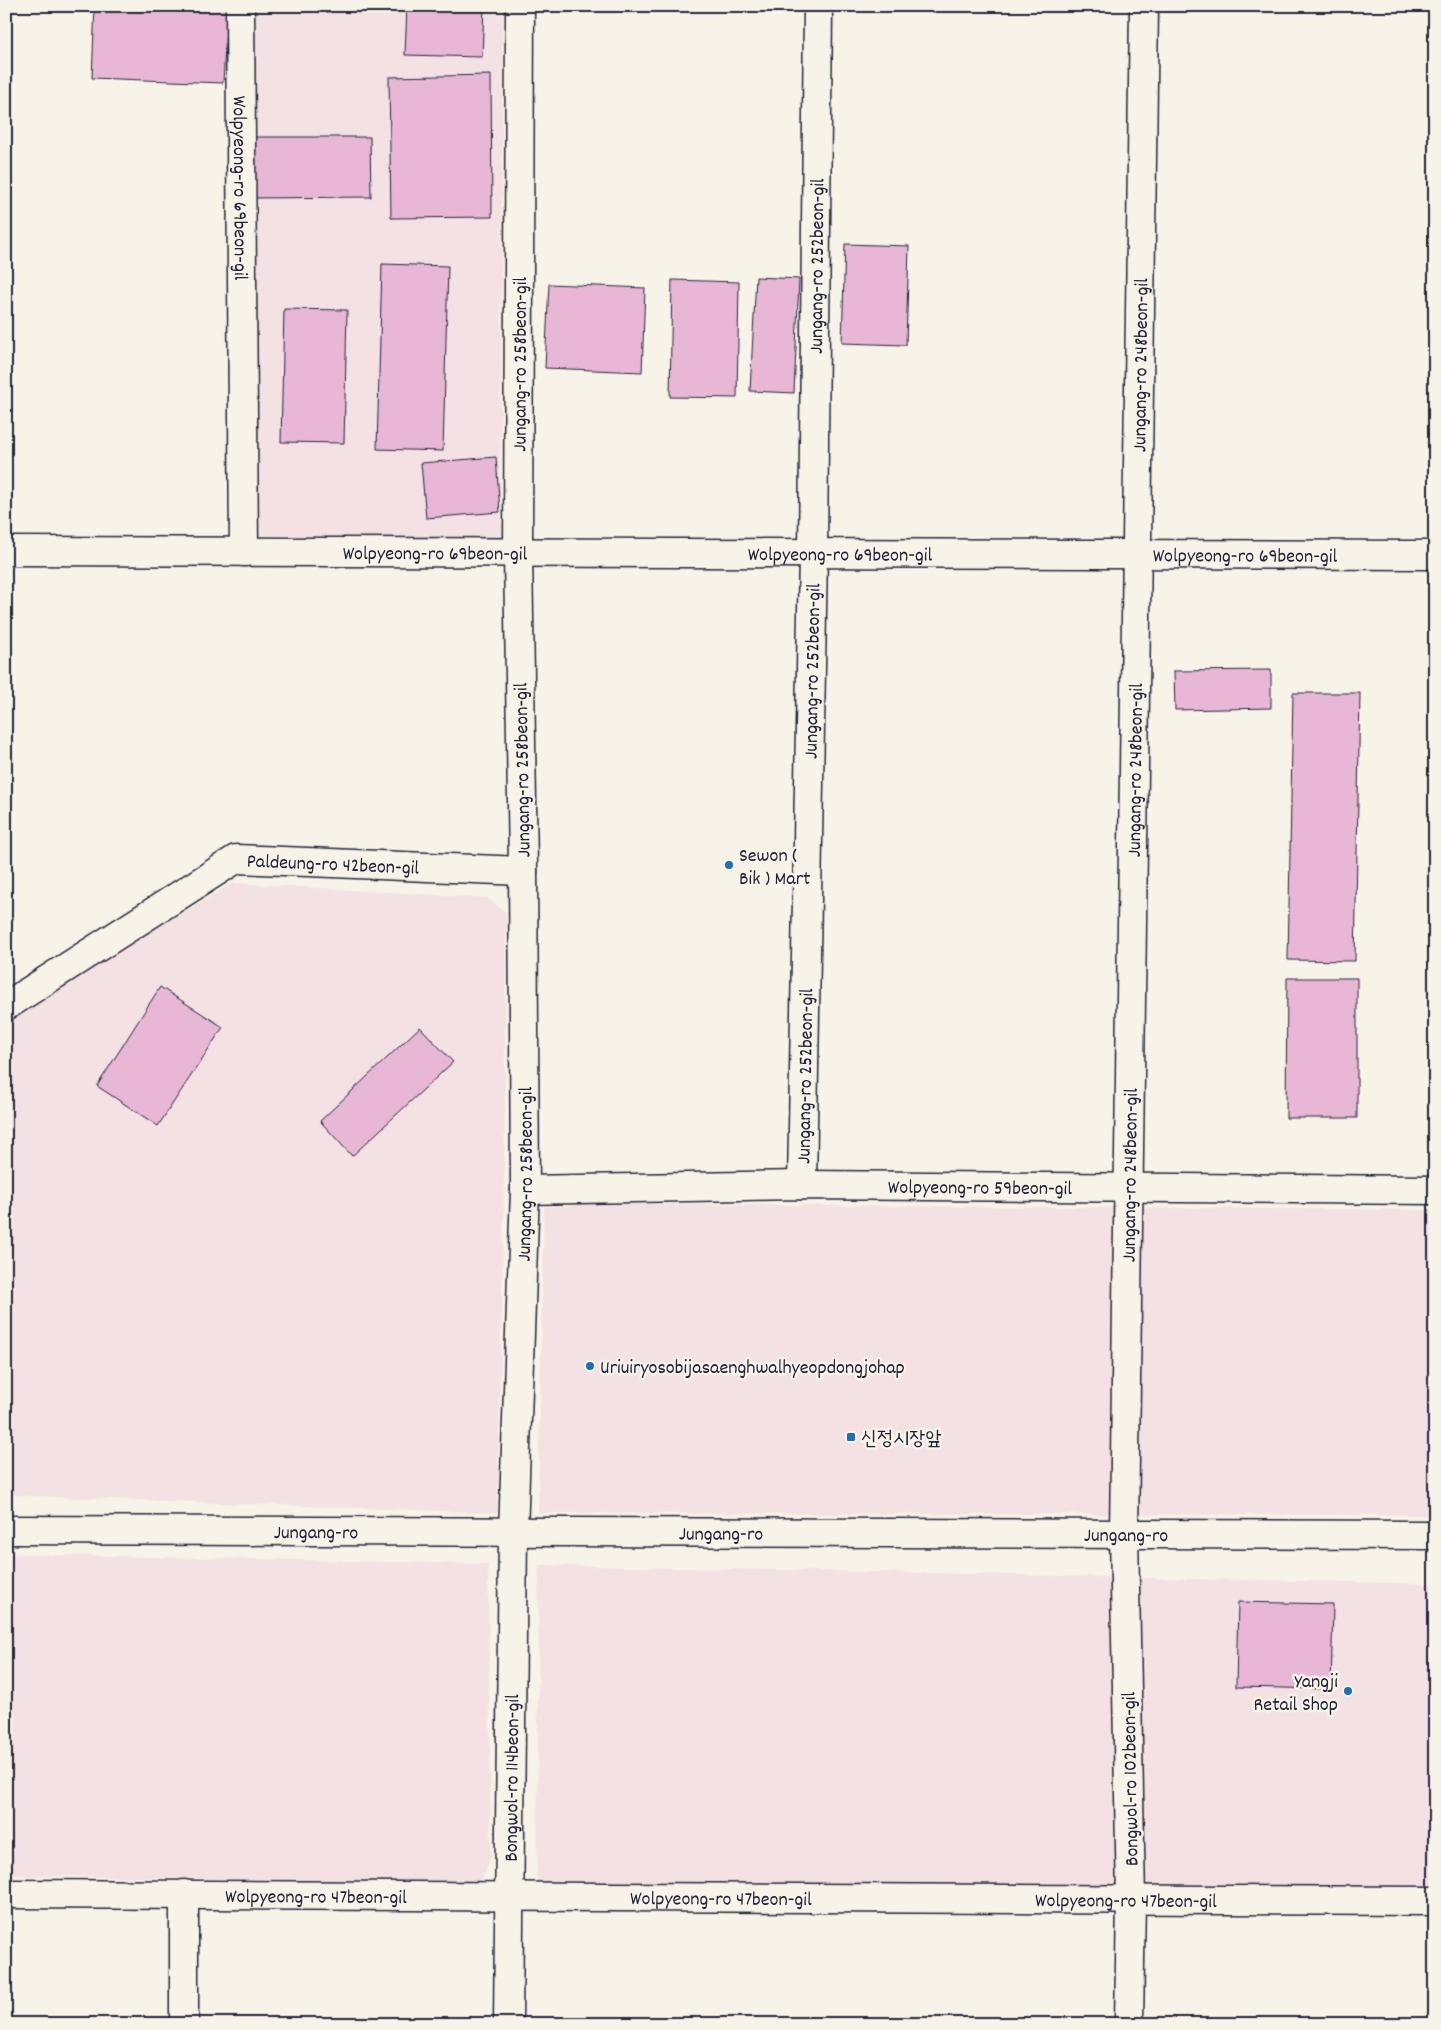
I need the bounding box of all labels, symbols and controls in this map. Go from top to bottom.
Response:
street label: Wolpyeong-ro 69beon-gil [224,96,253,281]
street label: Jungang-ro 252beon-gil [804,178,833,354]
street label: Jungang-ro 258beon-gil [507,277,536,452]
street label: Jungang-ro 248beon-gil [1127,278,1157,452]
street label: Wolpyeong-ro 69beon-gil [343,541,528,569]
street label: Wolpyeong-ro 69beon-gil [748,542,933,571]
street label: Wolpyeong-ro 69beon-gil [1153,543,1338,572]
street label: Jungang-ro 252beon-gil [798,583,829,759]
street label: Jungang-ro 258beon-gil [508,682,540,858]
street label: Jungang-ro 248beon-gil [1122,683,1152,857]
place label: Sewon ( Bik ) Mart [739,843,811,894]
street label: Paldeung-ro 42beon-gil [246,848,420,884]
marker: Sewon ( Bik ) Mart [723,859,735,871]
street label: Jungang-ro 252beon-gil [791,988,822,1164]
street label: Jungang-ro 258beon-gil [512,1086,542,1262]
street label: Jungang-ro 248beon-gil [1117,1088,1147,1262]
street label: Wolpyeong-ro 59beon-gil [888,1175,1072,1204]
place label: Uriuiryosobijasaenghwalhyeopdongjohap [600,1355,905,1383]
marker: Uriuiryosobijasaenghwalhyeopdongjohap [584,1360,596,1372]
place label: 신정시장앞 [861,1426,941,1454]
marker: 신정시장앞 [845,1431,857,1443]
street label: Jungang-ro [274,1520,358,1548]
street label: Jungang-ro [679,1521,763,1550]
street label: Jungang-ro [1084,1523,1168,1551]
place label: Yangji Retail Shop [1254,1669,1338,1720]
marker: Yangji Retail Shop [1342,1685,1354,1697]
street label: Bongwol-ro 102beon-gil [1116,1691,1148,1866]
street label: Bongwol-ro 114beon-gil [499,1694,528,1862]
street label: Wolpyeong-ro 47beon-gil [225,1884,407,1913]
street label: Wolpyeong-ro 47beon-gil [630,1886,812,1915]
street label: Wolpyeong-ro 47beon-gil [1035,1888,1217,1917]

